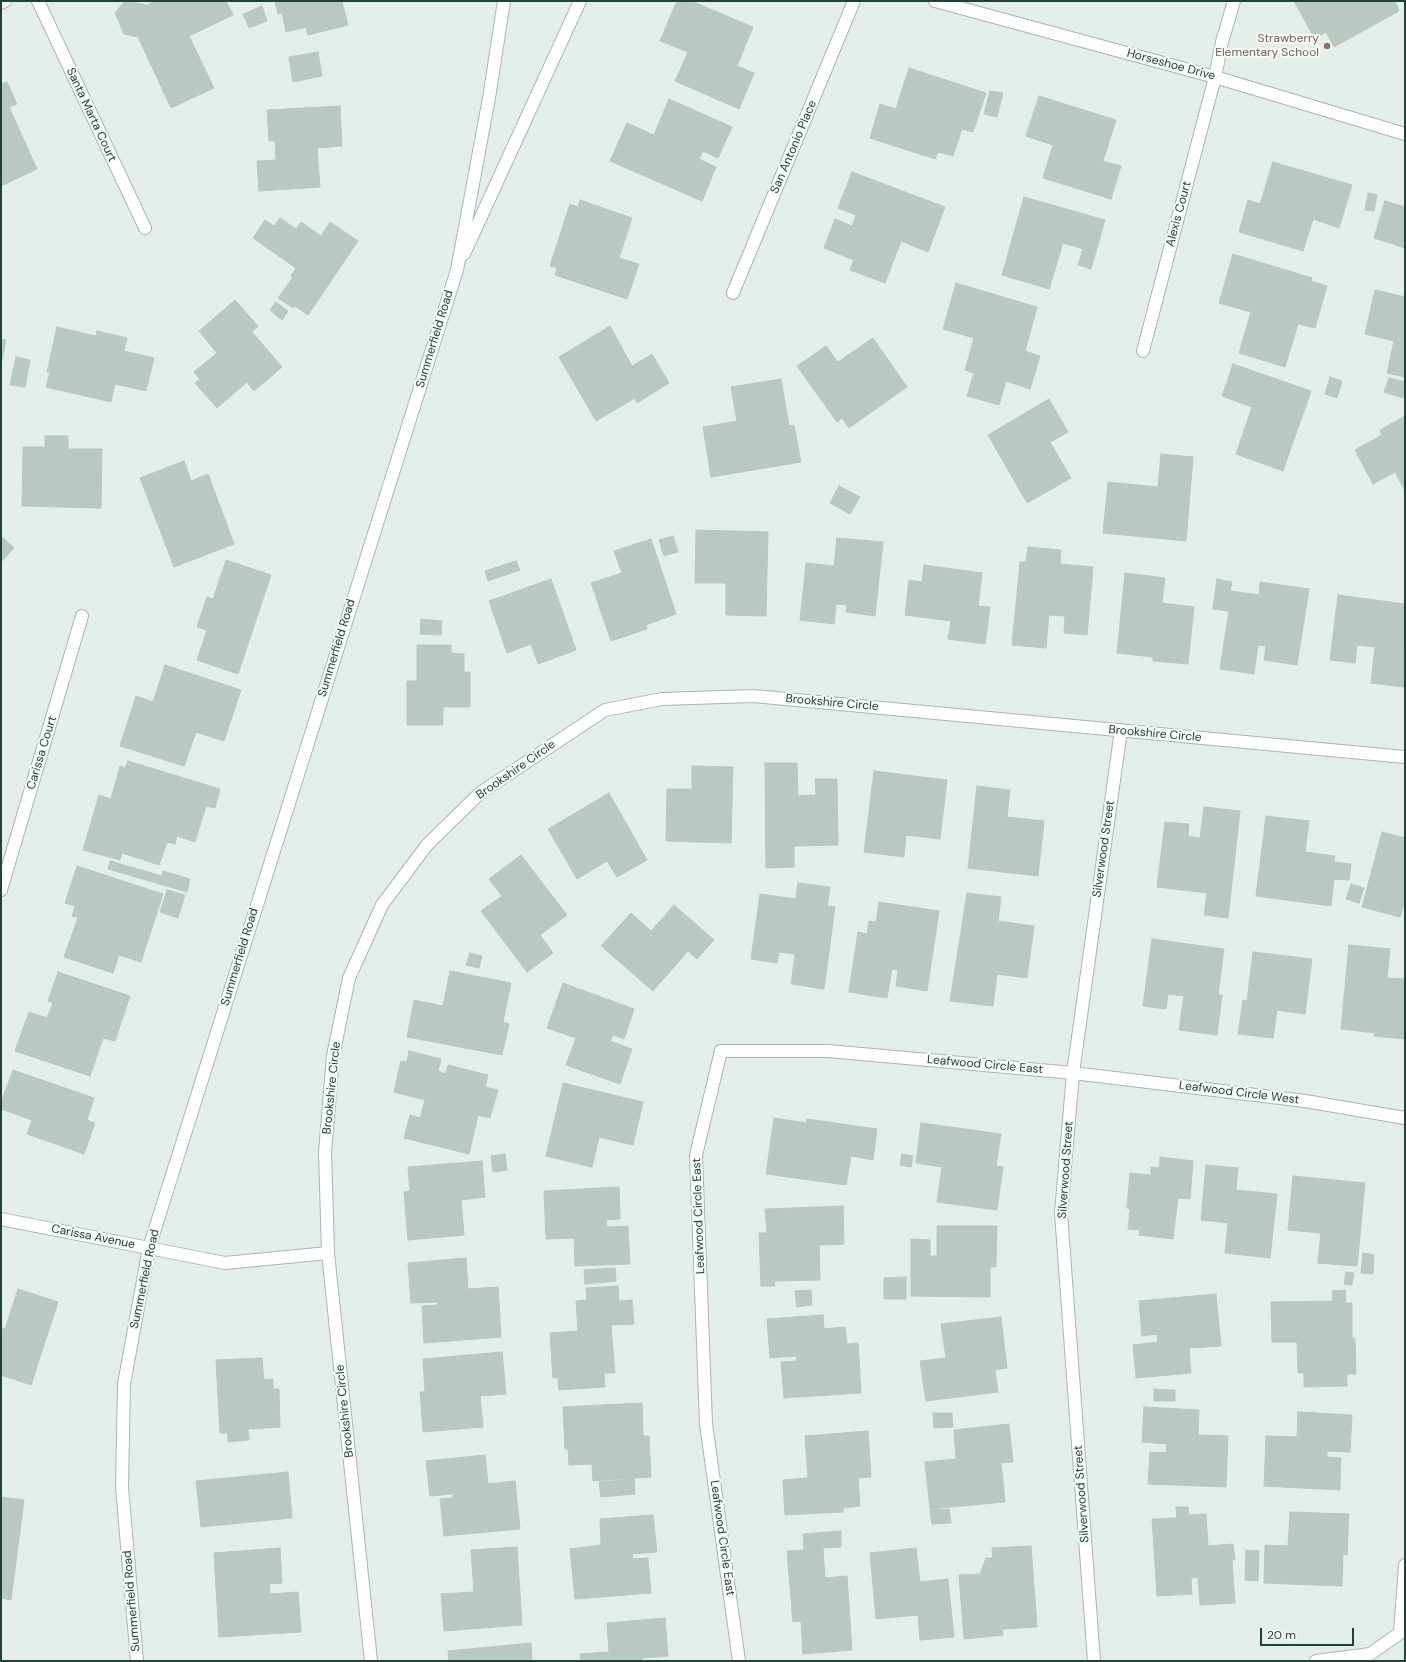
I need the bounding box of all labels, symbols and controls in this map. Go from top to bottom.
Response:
place label: Strawberry Elementary School [1215,32,1319,60]
marker: Strawberry Elementary School [1322,41,1332,51]
street label: Horseshoe Drive [1125,46,1217,84]
street label: Santa Marta Court [63,66,119,164]
street label: San Antonio Place [768,98,820,196]
street label: Alexis Court [1163,180,1195,248]
street label: Summerfield Road [413,288,457,390]
street label: Summerfield Road [315,597,359,699]
street label: Brookshire Circle [785,692,879,714]
street label: Carissa Court [24,715,60,791]
street label: Brookshire Circle [1108,723,1202,745]
street label: Brookshire Circle [474,737,558,803]
street label: Silverwood Street [1090,800,1118,898]
street label: Summerfield Road [218,906,262,1008]
street label: Brookshire Circle [320,1041,344,1135]
street label: Leafwood Circle East [926,1053,1044,1077]
street label: Leafwood Circle West [1178,1078,1300,1108]
street label: Silverwood Street [1055,1121,1077,1219]
street label: Leafwood Circle East [690,1158,708,1274]
street label: Carissa Avenue [50,1222,136,1252]
street label: Summerfield Road [127,1228,163,1330]
street label: Brookshire Circle [333,1364,357,1458]
street label: Silverwood Street [1071,1445,1093,1543]
street label: Leafwood Circle East [707,1479,737,1597]
street label: Summerfield Road [120,1550,144,1652]
scale bar [1262,1620,1356,1646]
text: 20 m [1267,1627,1296,1643]

